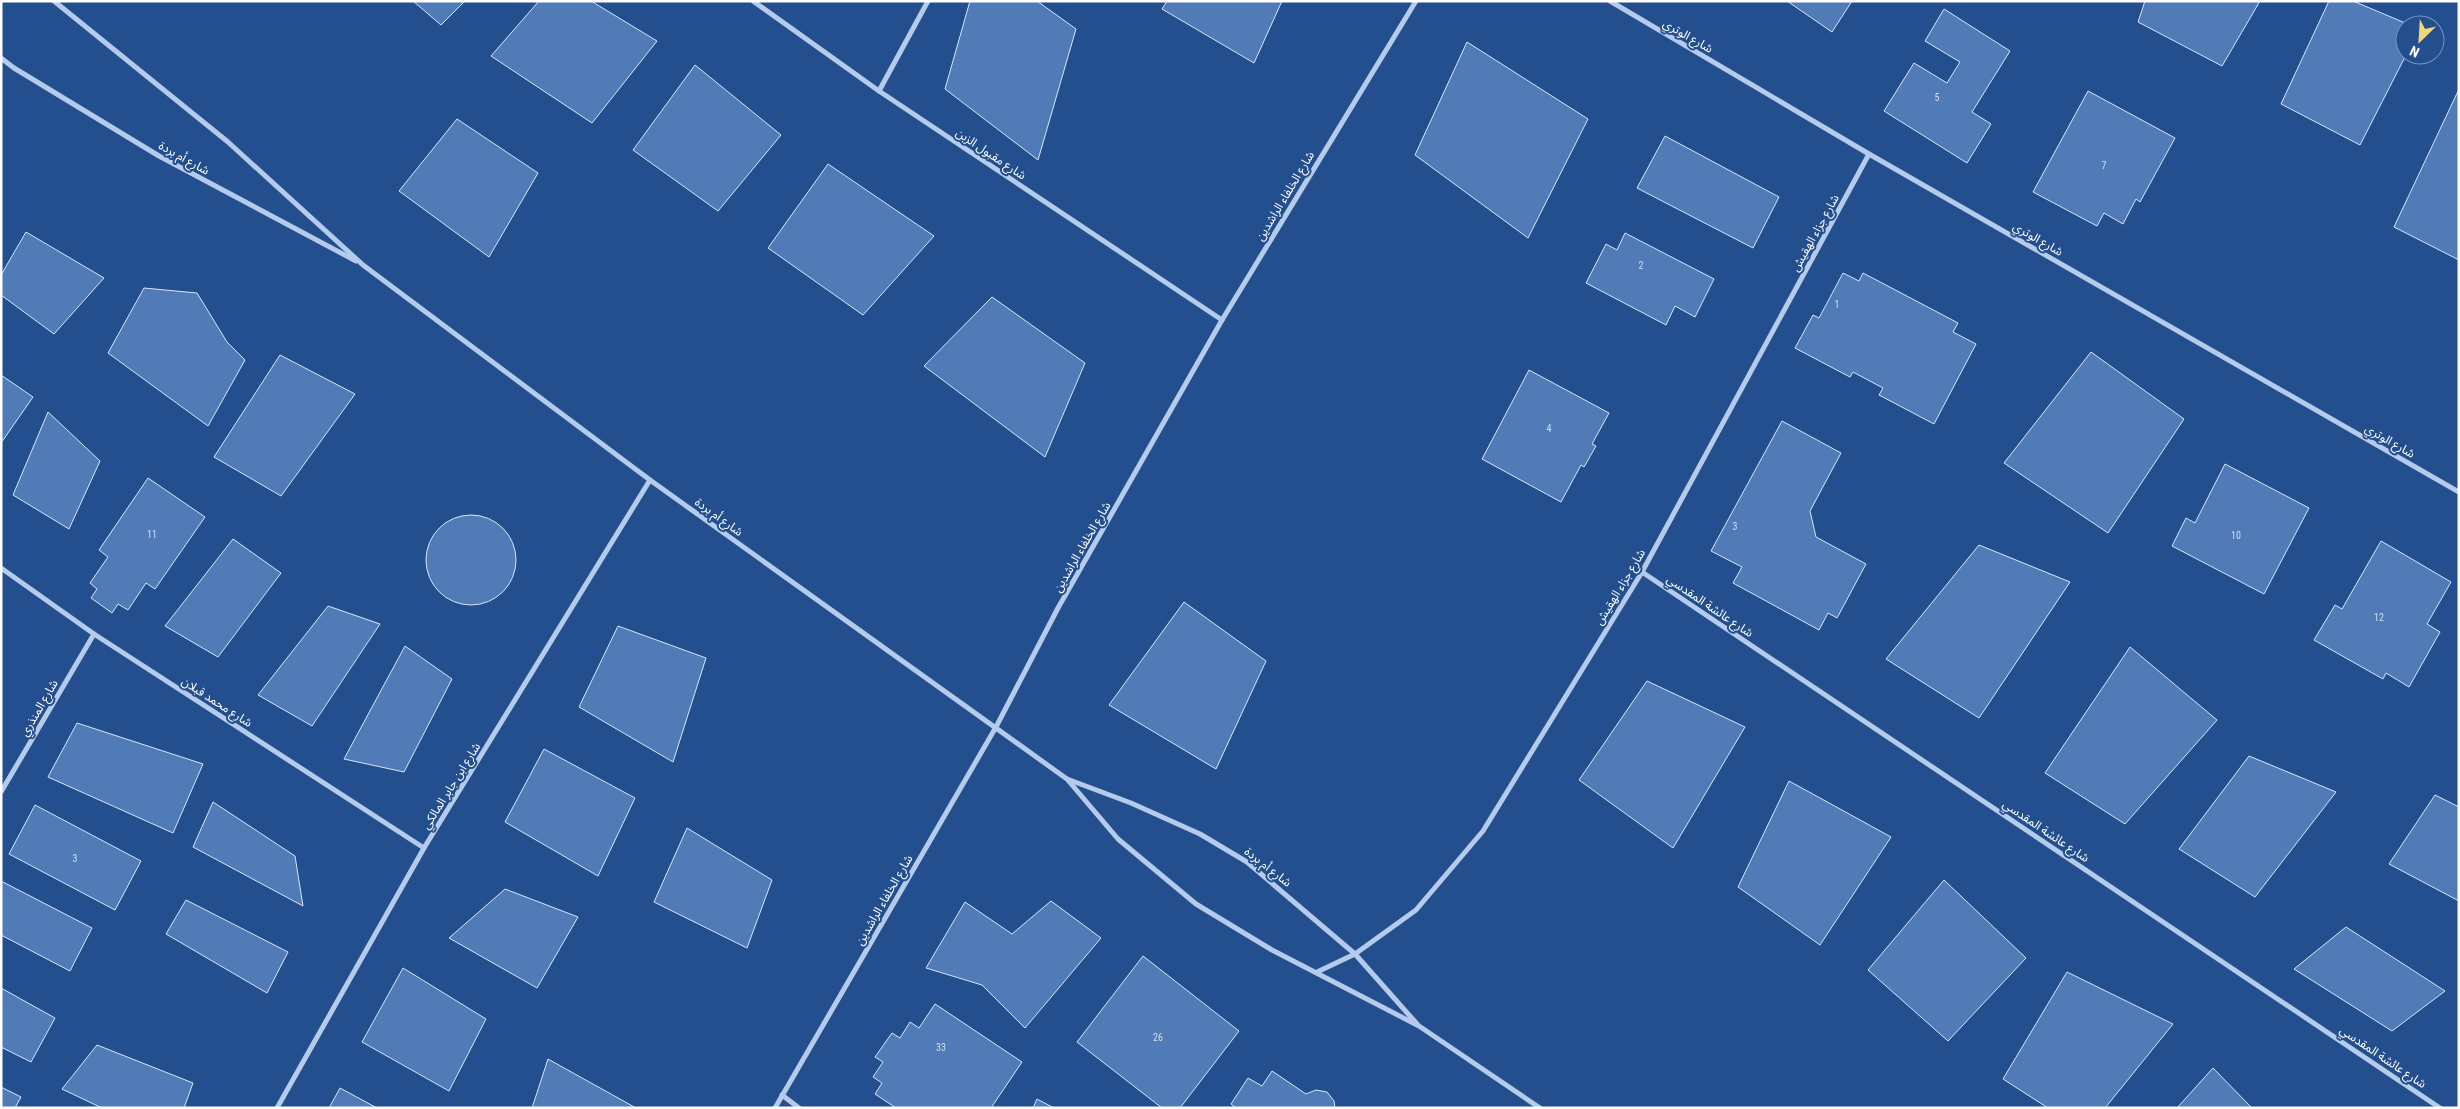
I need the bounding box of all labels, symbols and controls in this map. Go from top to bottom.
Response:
north arrow [2395,15,2445,65]
street label: شارع الوتري [1659,16,1715,58]
text: N [2407,43,2422,61]
house number: 5 [1935,92,1940,103]
street label: شارع مقبول الزبن [952,125,1029,184]
street label: شارع أم بردة [155,138,212,179]
street label: شارع الخلفاء الراشدين [1253,149,1319,244]
house number: 7 [2102,160,2107,171]
street label: شارع جزاء الهقيش [1788,192,1844,275]
street label: شارع الوتري [2009,219,2065,261]
house number: 2 [1639,260,1644,271]
house number: 1 [1835,299,1839,310]
street label: شارع الوتري [2361,421,2417,463]
house number: 4 [1547,423,1552,434]
street label: شارع أم بردة [691,495,746,541]
street label: شارع الخلفاء الراشدين [1050,499,1115,596]
house number: 3 [1733,521,1738,532]
house number: 11 [147,529,157,540]
house number: 10 [2231,530,2241,541]
street label: شارع جزاء الهقيش [1592,547,1650,628]
street label: شارع عائشة المقدسي [1663,572,1756,642]
house number: 12 [2374,612,2384,623]
street label: شارع محمد قبلان [178,674,255,732]
street label: شارع المنذري [17,677,63,740]
street label: شارع ابن جابر المالكي [419,740,486,833]
street label: شارع عائشة المقدسي [1999,797,2092,867]
street label: شارع أم بردة [1240,844,1295,891]
street label: شارع الخلفاء الراشدين [852,852,917,949]
house number: 3 [73,853,78,864]
street label: شارع عائشة المقدسي [2336,1023,2429,1093]
house number: 26 [1153,1032,1163,1043]
house number: 33 [936,1042,946,1053]

